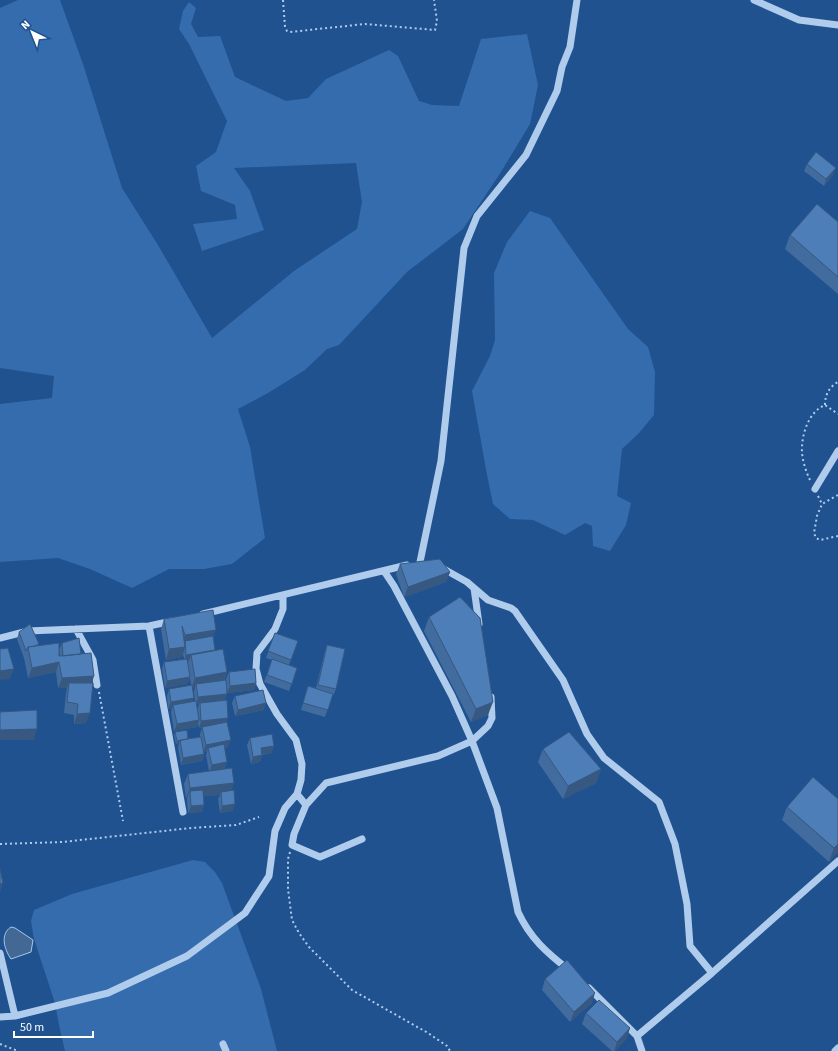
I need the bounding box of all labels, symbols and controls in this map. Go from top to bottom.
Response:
north arrow [12,12,52,52]
text: N [18,17,33,33]
scale bar [14,1013,93,1039]
text: 50 m [20,1019,44,1036]

